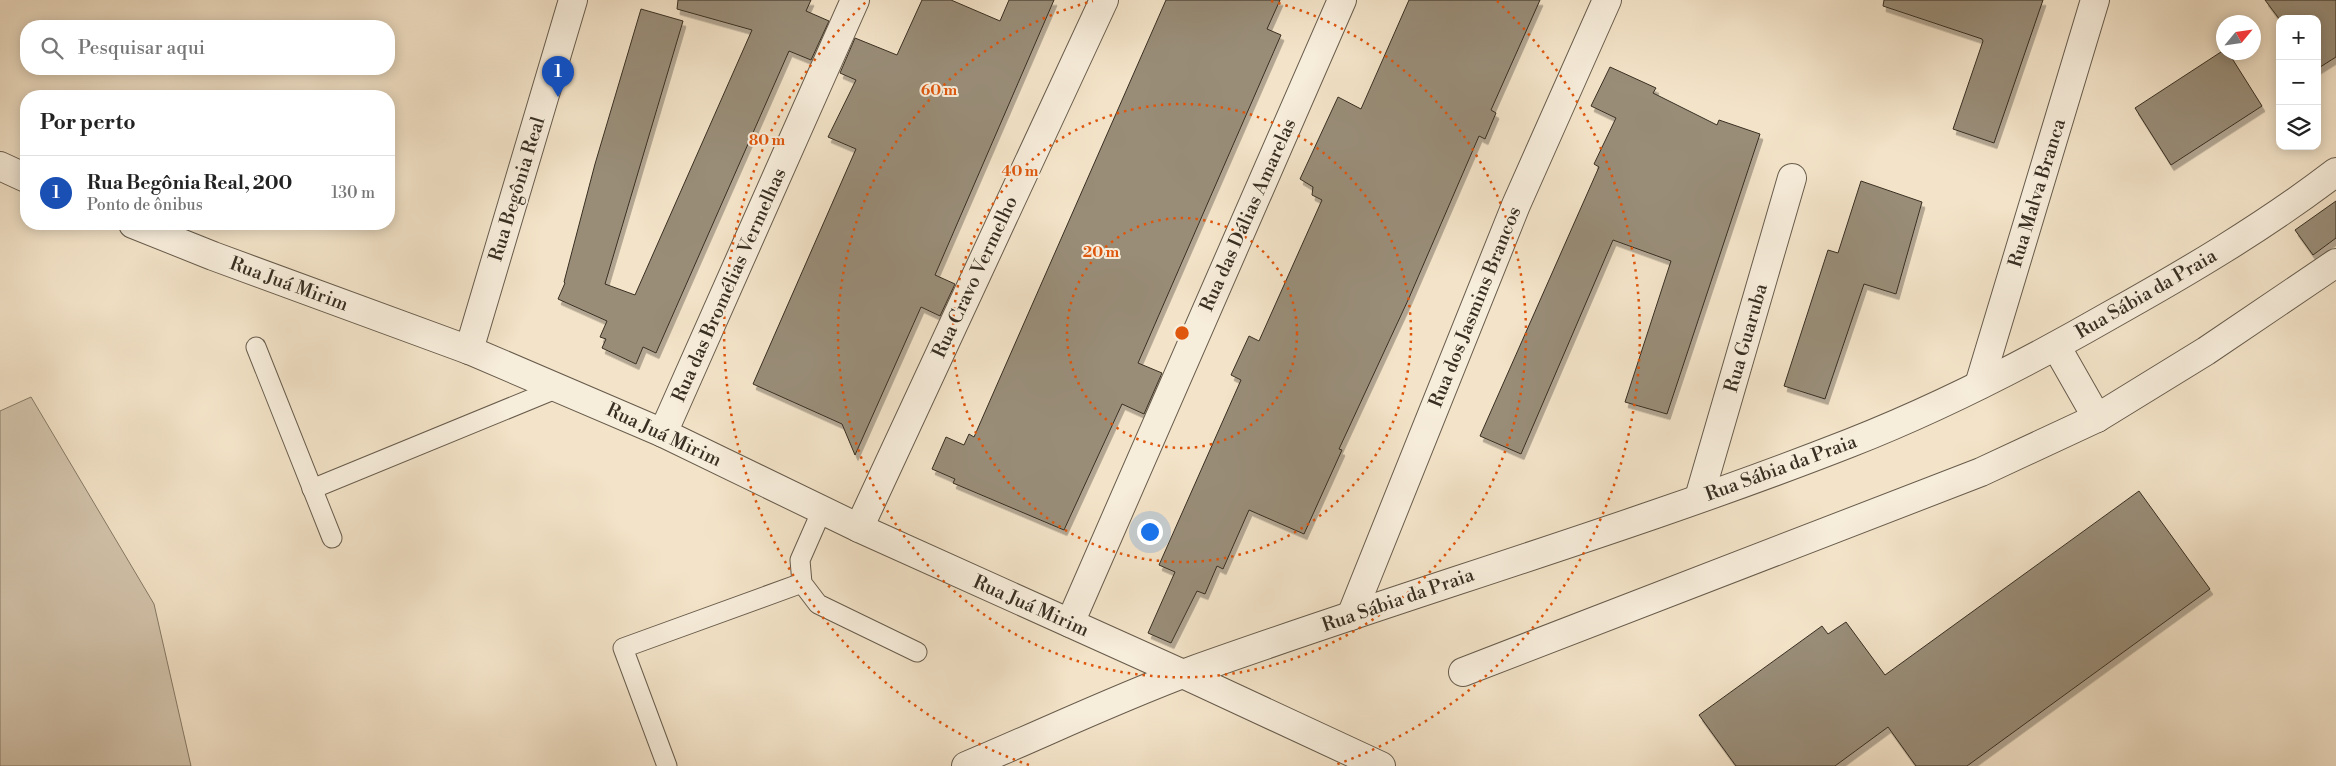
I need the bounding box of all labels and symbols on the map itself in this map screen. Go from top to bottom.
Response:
north arrow [2216,15,2261,60]
pin: 1 [542,56,574,97]
text: 60 m [921,81,958,100]
street label: Rua Begônia Real [484,113,550,264]
street label: Rua das Dálias Amarelas [1195,115,1301,315]
street label: Rua Malva Branca [2003,115,2071,270]
text: 80 m [749,131,786,150]
text: 40 m [1001,162,1039,181]
street label: Rua das Bromélias Vermelhas [667,164,791,406]
street label: Rua Cravo Vermelho [927,192,1023,362]
street label: Rua dos Jasmins Brancos [1424,203,1526,411]
text: 20 m [1083,243,1120,262]
street label: Rua Sábia da Praia [2071,244,2221,344]
street label: Rua Juá Mirim [226,251,352,317]
street label: Rua Guaruba [1719,281,1773,395]
centre of rings [1173,324,1191,342]
street label: Rua Juá Mirim [602,398,726,472]
street label: Rua Sábia da Praia [1702,429,1860,507]
your location [1137,519,1163,545]
street label: Rua Sábia da Praia [1319,563,1478,637]
street label: Rua Juá Mirim [969,570,1093,642]

